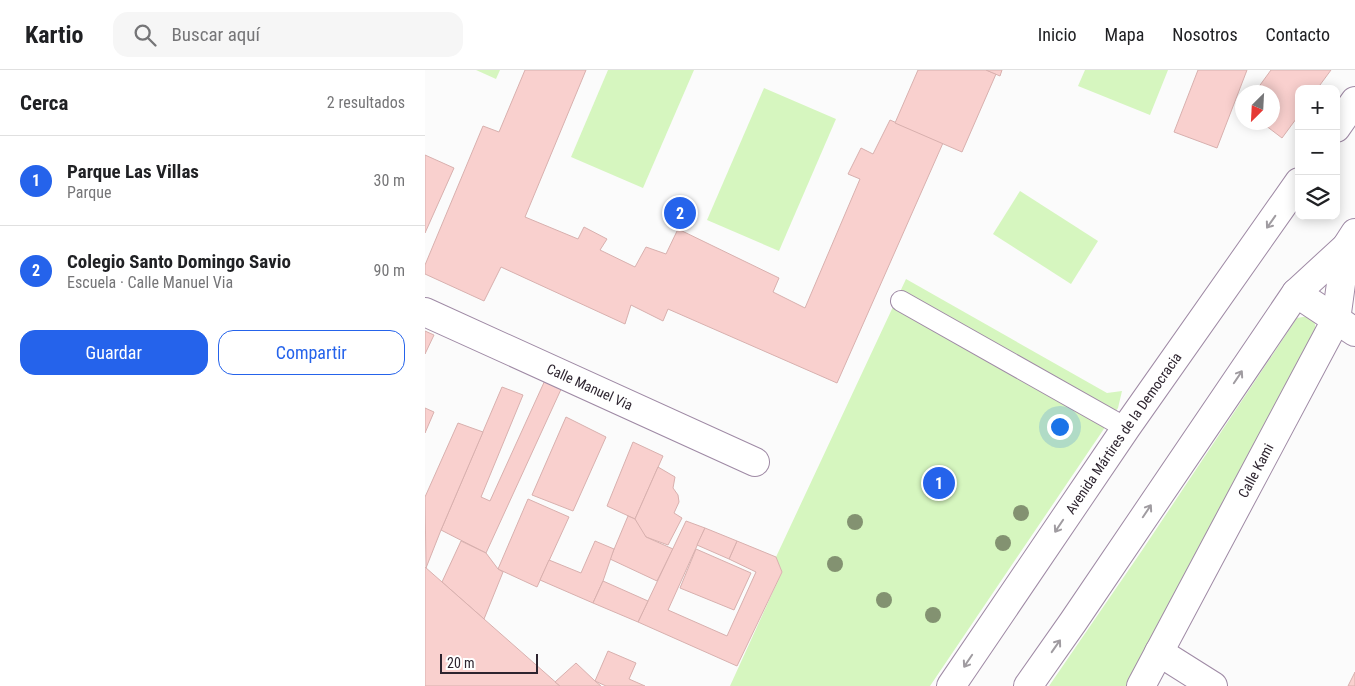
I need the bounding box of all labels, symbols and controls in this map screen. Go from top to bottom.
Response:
search box [113,12,463,57]
text: Kartio [25,21,83,49]
icon: search [131,21,159,49]
text: Buscar aquí [171,23,260,46]
text: Inicio [1038,24,1077,45]
text: Mapa [1105,24,1144,45]
text: Nosotros [1172,24,1238,45]
text: Contacto [1266,24,1330,45]
north arrow [1235,85,1280,130]
map controls [1295,85,1340,220]
button: + [1295,85,1340,130]
text: Cerca [20,91,68,115]
text: 2 resultados [327,93,405,112]
button: − [1295,130,1340,175]
text: Parque Las Villas [67,160,199,183]
text: 1 [32,171,40,190]
text: 30 m [373,171,405,190]
button: layers [1295,175,1340,220]
text: Parque [67,183,111,202]
pin: 2 [664,194,696,232]
one-way arrow [1266,214,1276,228]
text: Colegio Santo Domingo Savio [67,250,291,273]
text: 2 [32,261,40,280]
text: 90 m [373,261,405,280]
text: Escuela · Calle Manuel Via [67,273,233,292]
button: Guardar [20,330,208,375]
button: Compartir [218,330,405,375]
street label: Avenida Mártires de la Democracia [1062,349,1185,517]
street label: Calle Manuel Via [544,360,635,413]
one-way arrow [1233,370,1243,384]
your location [1047,414,1073,440]
street label: Calle Kami [1235,441,1277,500]
pin: 1 [923,464,955,502]
one-way arrow [1142,505,1152,519]
one-way arrow [1054,519,1064,533]
one-way arrow [1051,639,1061,653]
scale bar [440,651,537,674]
one-way arrow [963,653,973,667]
text: 20 m [447,655,475,671]

